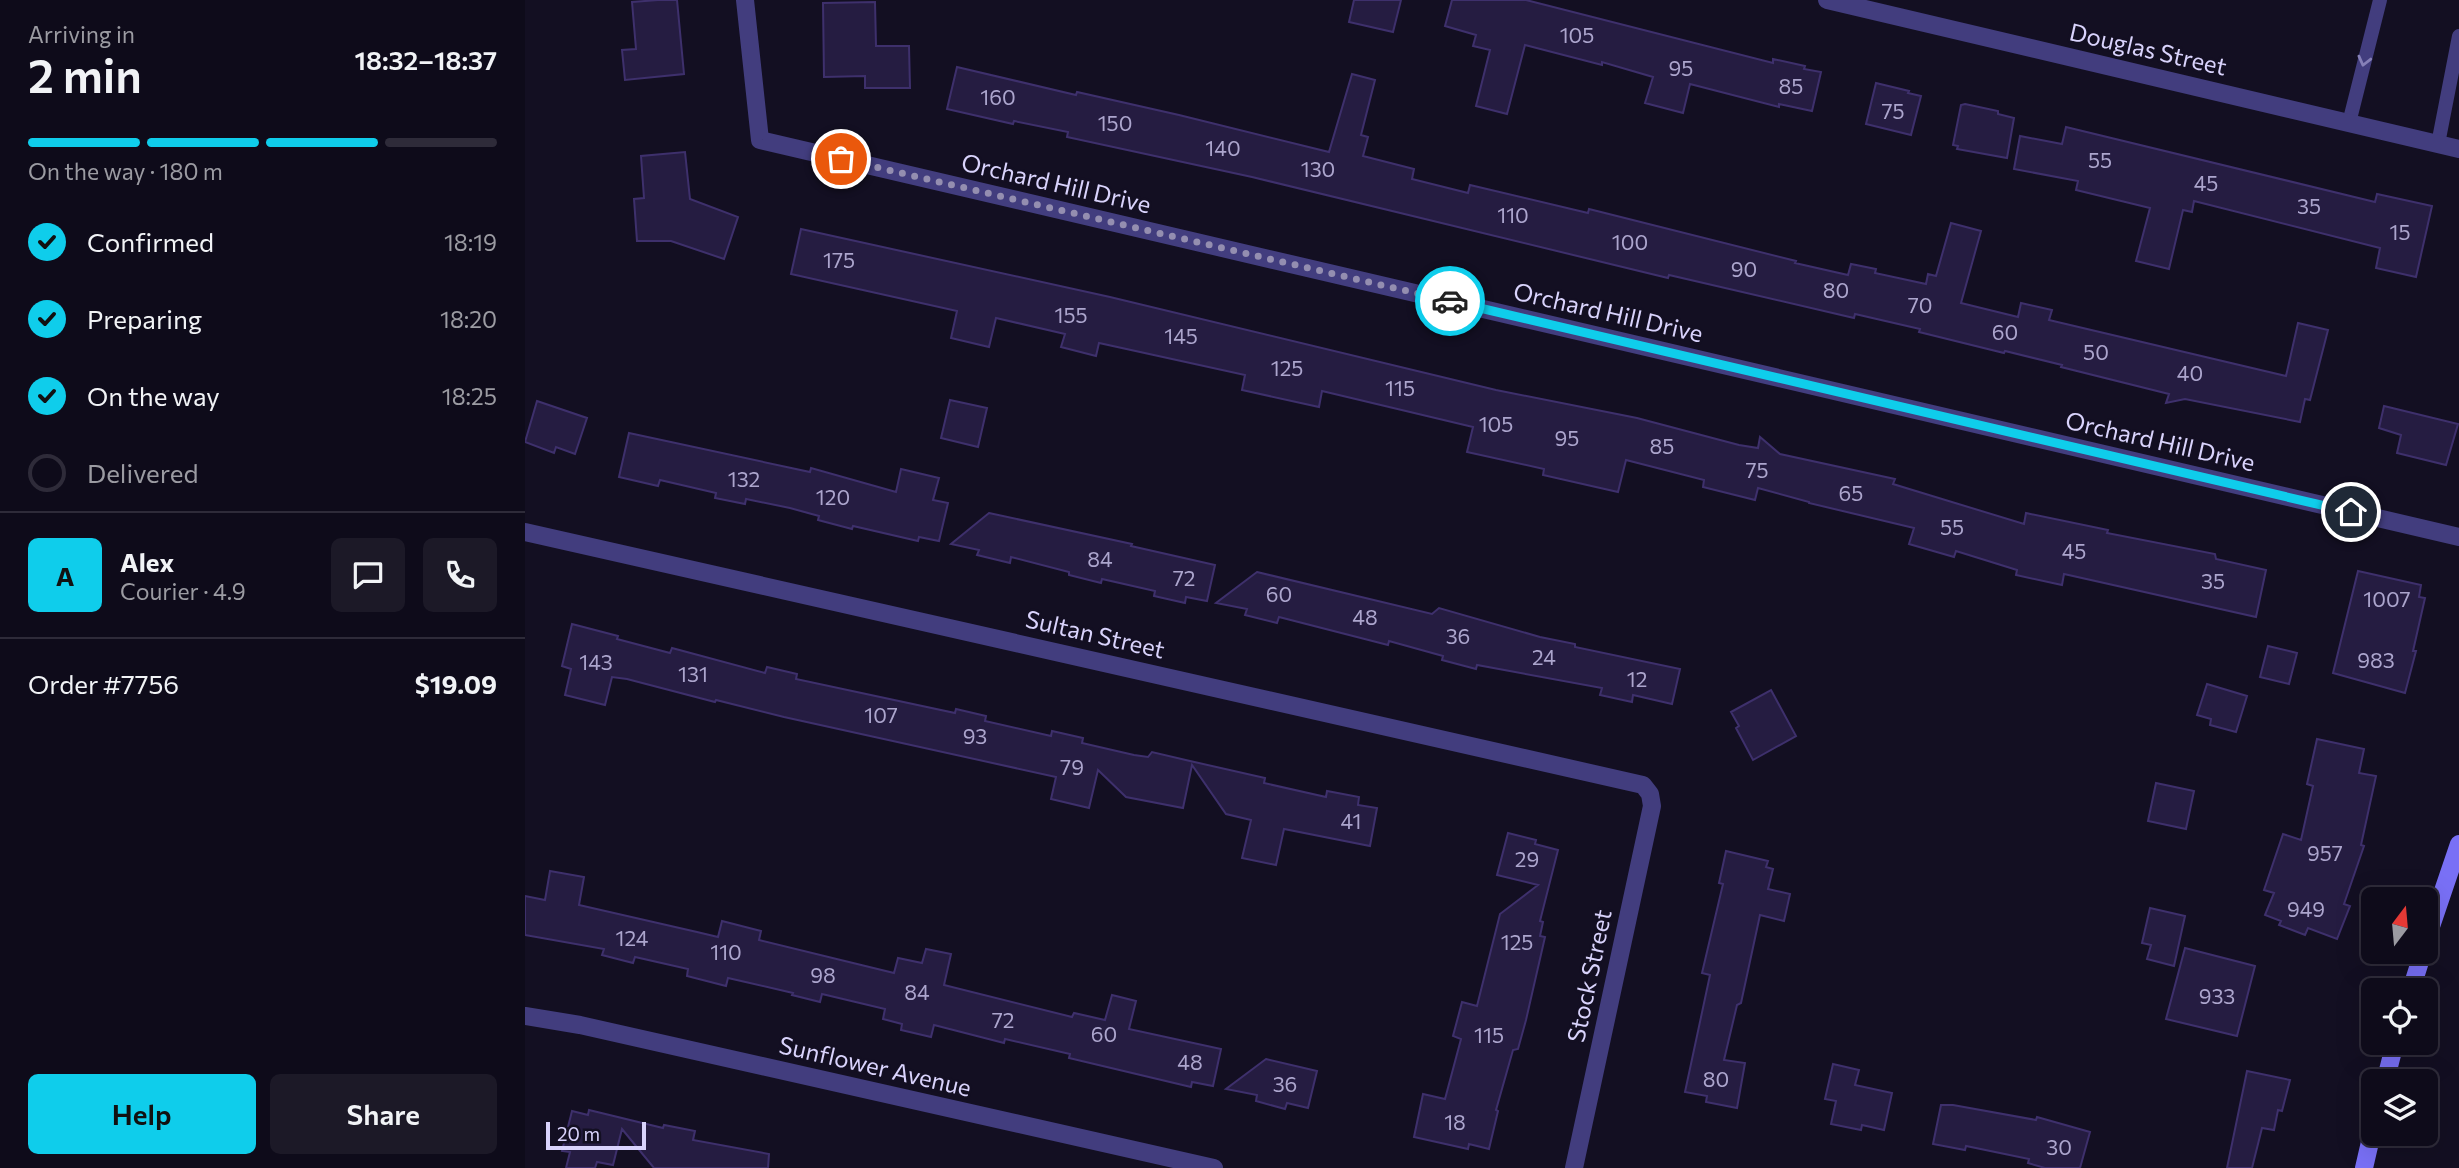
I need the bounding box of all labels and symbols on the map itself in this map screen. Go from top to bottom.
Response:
street label: Douglas Street [2067,16,2230,81]
house number: 105 [1560,22,1594,47]
house number: 95 [1669,55,1693,80]
one-way arrow [2358,55,2372,67]
house number: 85 [1779,73,1803,98]
house number: 160 [980,84,1016,109]
house number: 75 [1881,98,1905,123]
house number: 150 [1098,110,1132,135]
pin [811,129,871,189]
house number: 140 [1205,135,1241,160]
street label: Orchard Hill Drive [959,147,1154,218]
house number: 55 [2088,147,2112,172]
house number: 130 [1301,156,1335,181]
house number: 45 [2194,170,2218,195]
house number: 35 [2297,193,2321,218]
house number: 110 [1497,202,1529,227]
house number: 15 [2389,219,2411,244]
house number: 100 [1612,229,1648,254]
house number: 175 [823,247,855,272]
house number: 90 [1731,256,1757,281]
courier [1415,266,1485,336]
street label: Orchard Hill Drive [1511,276,1706,347]
house number: 80 [1823,277,1849,302]
house number: 70 [1908,292,1932,317]
house number: 155 [1054,302,1088,327]
house number: 60 [1992,319,2018,344]
house number: 145 [1164,323,1198,348]
house number: 50 [2083,339,2109,364]
house number: 125 [1271,355,1303,380]
house number: 40 [2177,360,2203,385]
house number: 115 [1385,375,1415,400]
street label: Orchard Hill Drive [2063,405,2258,476]
house number: 105 [1479,411,1513,436]
house number: 95 [1555,425,1579,450]
house number: 85 [1650,433,1674,458]
house number: 75 [1745,457,1769,482]
house number: 132 [728,466,760,491]
house number: 65 [1839,480,1863,505]
pin [2321,482,2381,542]
house number: 120 [816,484,850,509]
house number: 55 [1940,514,1964,539]
house number: 45 [2062,538,2086,563]
house number: 84 [1087,546,1113,571]
house number: 72 [1173,565,1195,590]
house number: 35 [2201,568,2225,593]
house number: 60 [1266,581,1292,606]
house number: 1007 [2363,586,2411,611]
street label: Sultan Street [1023,603,1168,664]
house number: 48 [1352,604,1378,629]
house number: 36 [1446,623,1470,648]
house number: 24 [1532,644,1556,669]
house number: 983 [2357,647,2395,672]
house number: 143 [579,649,613,674]
house number: 131 [678,661,708,686]
house number: 12 [1627,666,1647,691]
house number: 107 [864,702,898,727]
house number: 93 [963,723,987,748]
house number: 79 [1060,754,1084,779]
house number: 41 [1341,808,1361,833]
house number: 957 [2307,840,2343,865]
house number: 29 [1515,846,1539,871]
north arrow [2361,887,2438,964]
house number: 949 [2287,896,2325,921]
street label: Stock Street [1560,906,1617,1045]
house number: 124 [616,925,649,950]
house number: 125 [1501,929,1533,954]
house number: 110 [710,939,742,964]
house number: 98 [810,962,836,987]
house number: 84 [904,979,930,1004]
house number: 933 [2199,983,2235,1008]
house number: 72 [992,1007,1014,1032]
house number: 60 [1091,1021,1117,1046]
house number: 115 [1474,1022,1504,1047]
street label: Sunflower Avenue [776,1029,974,1102]
house number: 48 [1177,1049,1203,1074]
house number: 80 [1703,1066,1729,1091]
house number: 36 [1273,1071,1297,1096]
house number: 18 [1444,1109,1466,1134]
scale bar [546,1119,646,1151]
house number: 30 [2046,1134,2072,1159]

